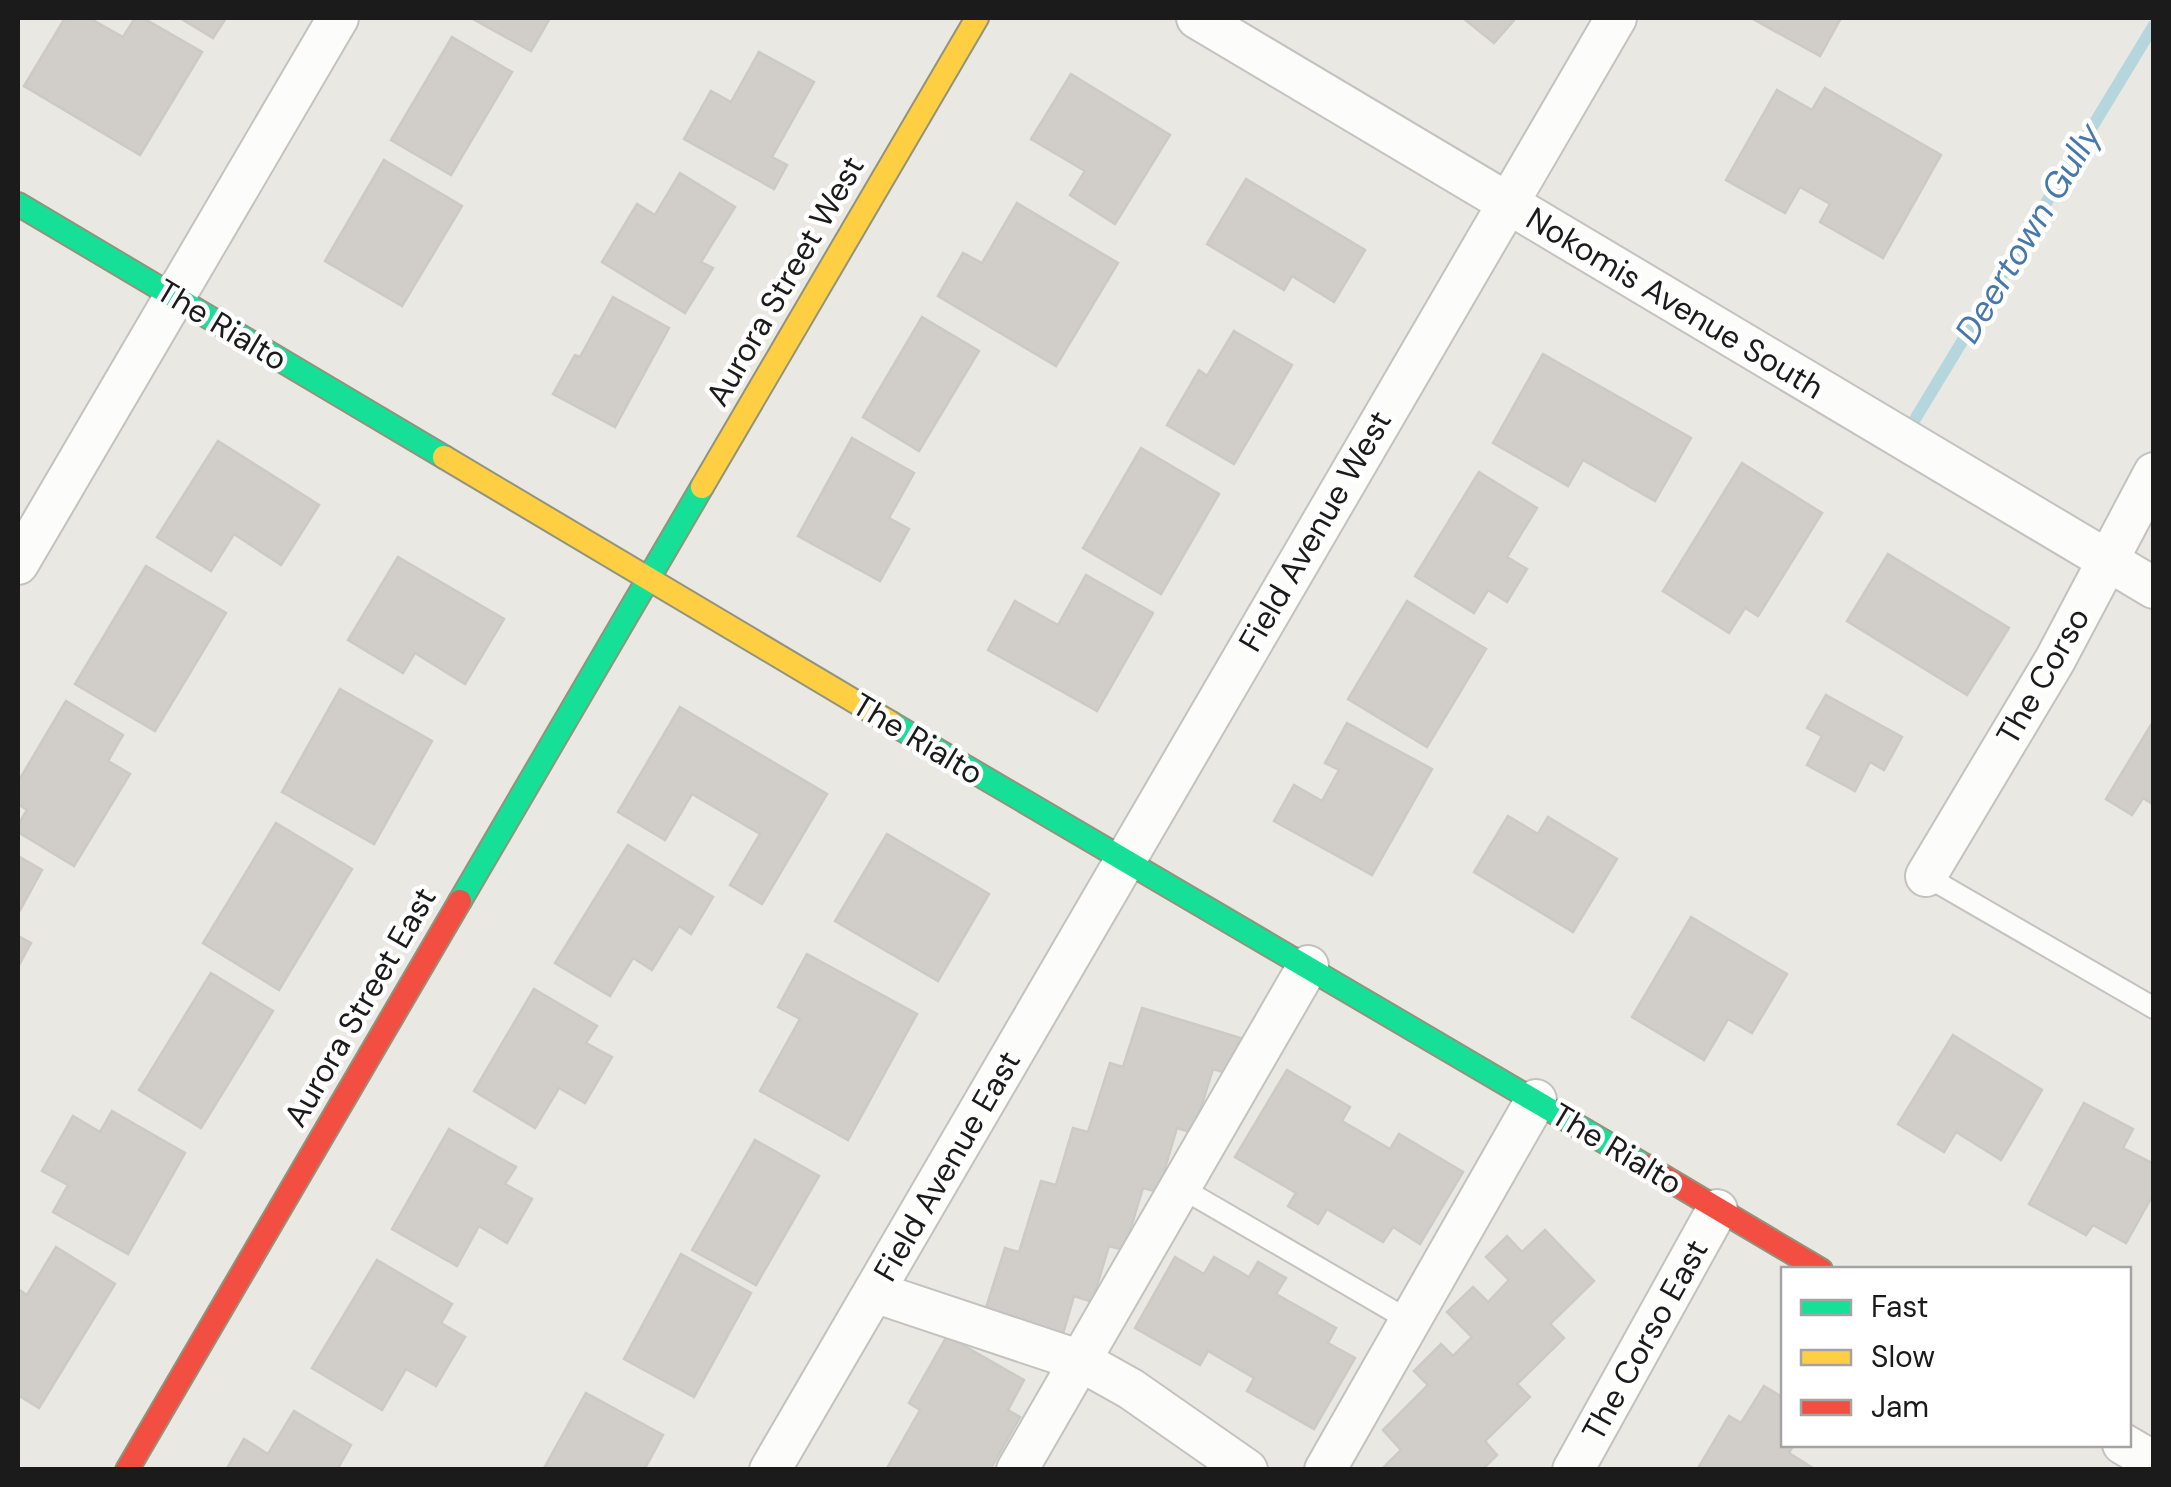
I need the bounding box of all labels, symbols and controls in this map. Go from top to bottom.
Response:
water label: Deertown Gully [1944,113,2113,351]
street label: Aurora Street West [696,148,874,414]
street label: Nokomis Avenue South [1519,197,1831,409]
street label: The Rialto [149,270,295,380]
street label: Field Avenue West [1229,403,1401,659]
street label: The Corso [1987,600,2099,752]
street label: The Rialto [845,684,991,794]
street label: Aurora Street East [274,880,446,1134]
street label: Field Avenue East [864,1043,1030,1289]
street label: The Rialto [1544,1094,1690,1204]
street label: The Corso East [1572,1232,1718,1448]
legend [1781,1267,2131,1447]
text: Fast [1871,1287,1929,1326]
text: Slow [1871,1337,1935,1376]
text: Jam [1871,1387,1929,1426]

